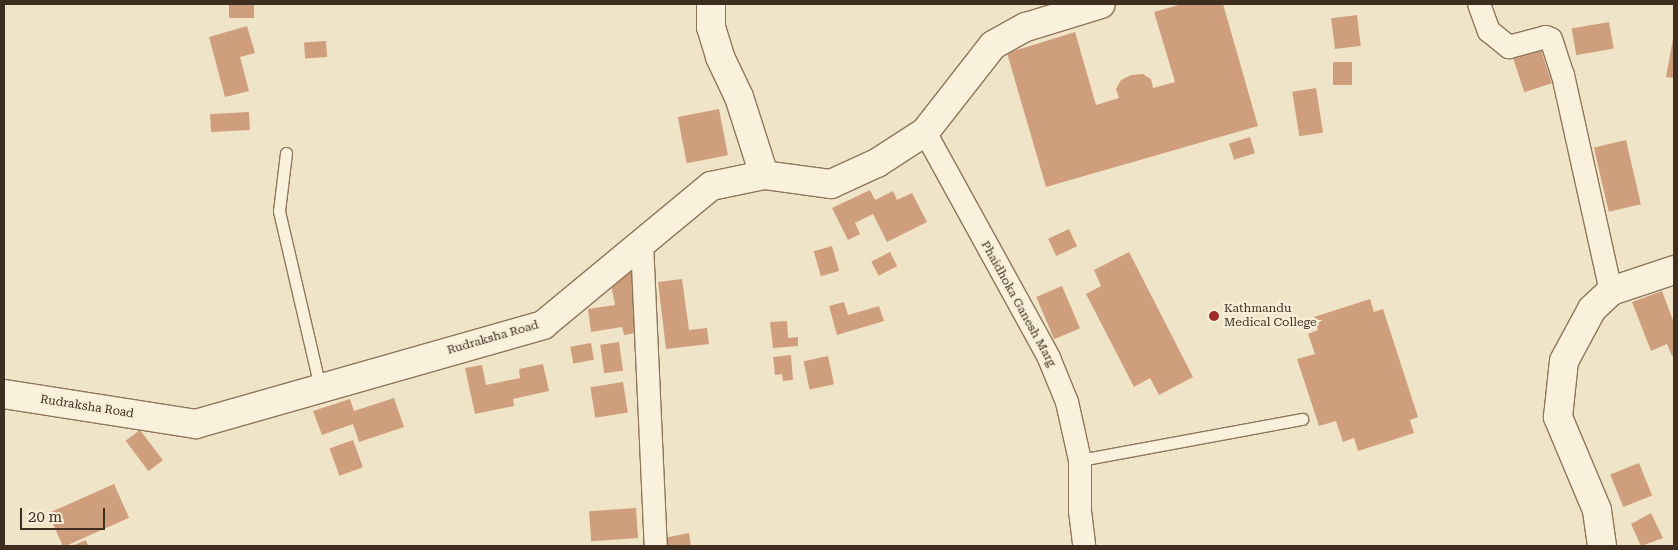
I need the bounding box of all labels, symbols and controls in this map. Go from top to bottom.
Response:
street label: Phaidhoka Ganesh Marg [977,239,1059,369]
place label: Kathmandu Medical College [1224,302,1317,330]
marker: Kathmandu Medical College [1208,310,1220,322]
street label: Rudraksha Road [446,318,540,358]
street label: Rudraksha Road [39,392,135,422]
scale bar [22,498,108,530]
text: 20 m [28,508,62,526]

